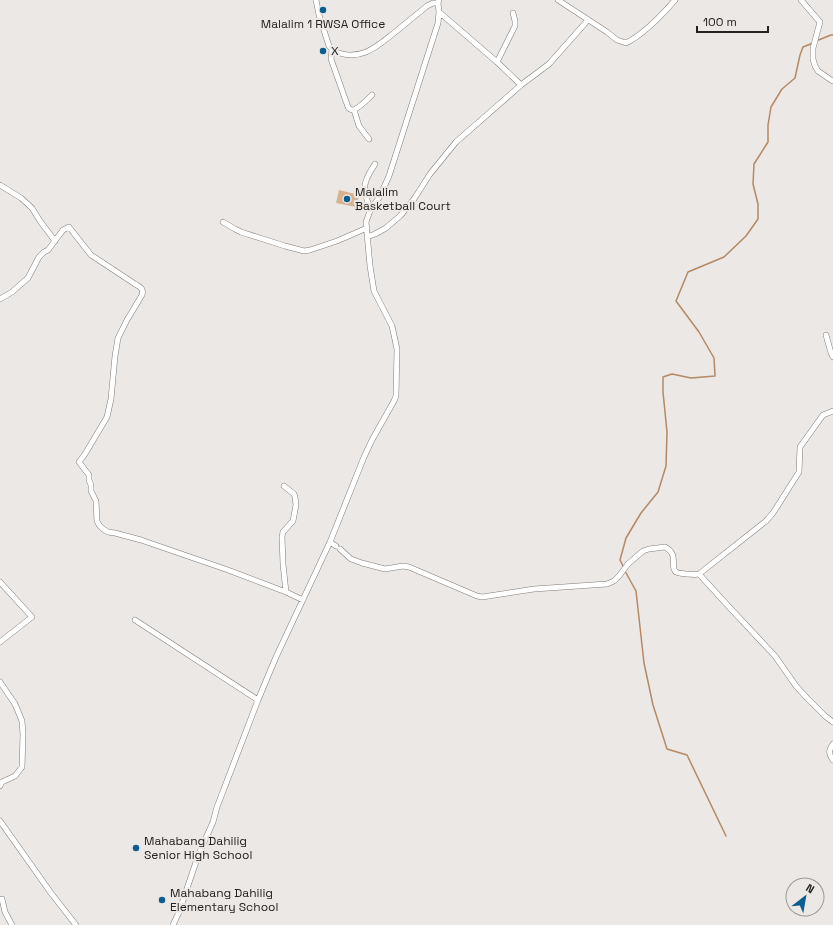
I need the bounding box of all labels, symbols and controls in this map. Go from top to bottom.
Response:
marker: Malalim 1 RWSA Office [318,5,328,15]
scale bar [697,8,768,34]
text: 100 m [703,14,737,30]
place label: Malalim 1 RWSA Office [261,16,385,32]
place label: X [331,43,339,59]
marker: X [318,46,328,56]
place label: Malalim Basketball Court [355,184,451,214]
marker: Malalim Basketball Court [342,194,352,204]
place label: Mahabang Dahilig Senior High School [144,833,252,863]
marker: Mahabang Dahilig Senior High School [131,843,141,853]
north arrow [785,877,825,917]
text: N [803,881,817,896]
place label: Mahabang Dahilig Elementary School [170,885,278,915]
marker: Mahabang Dahilig Elementary School [157,895,167,905]

